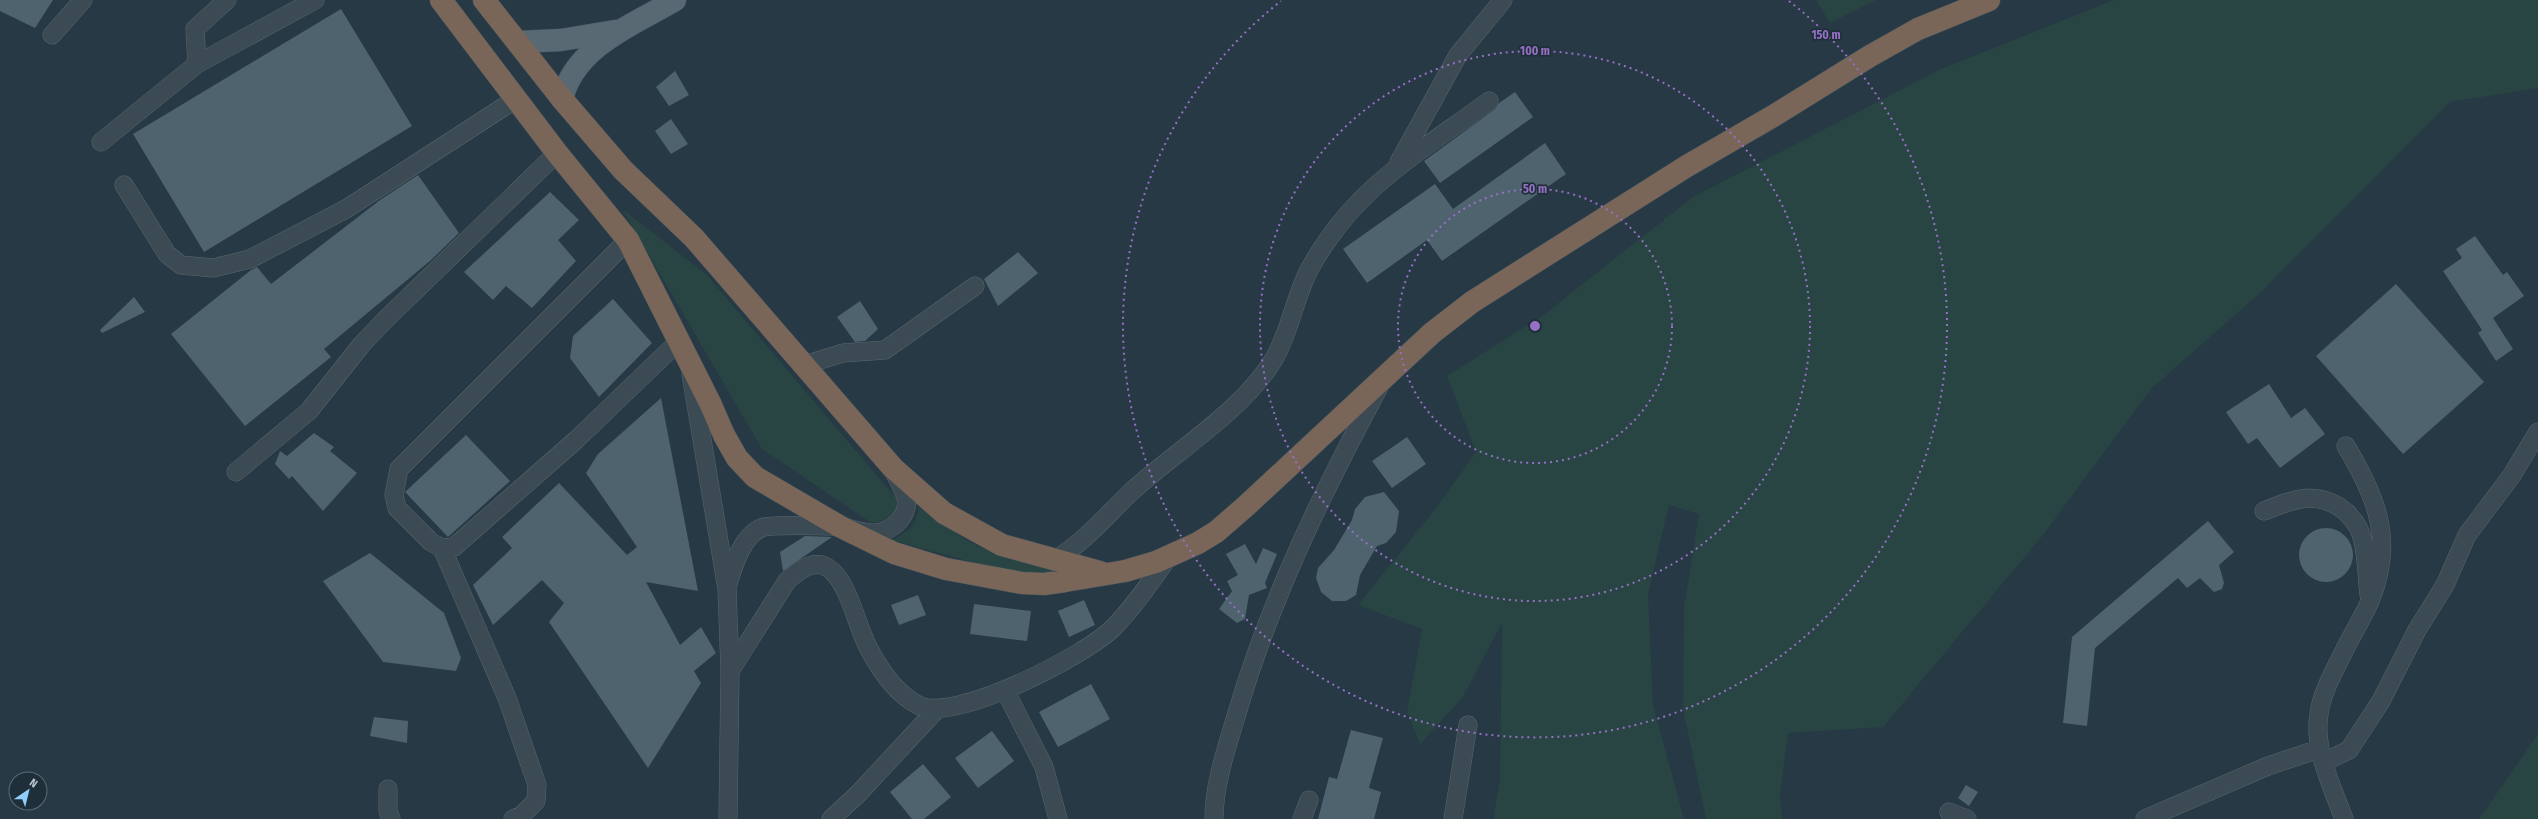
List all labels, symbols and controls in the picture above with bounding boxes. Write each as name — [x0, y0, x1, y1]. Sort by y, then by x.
text: 150 m — [1811, 28, 1841, 42]
text: 100 m — [1520, 44, 1550, 58]
text: 50 m — [1523, 182, 1547, 196]
centre of rings — [1528, 319, 1542, 333]
north arrow — [8, 771, 48, 811]
text: N — [27, 776, 40, 790]

